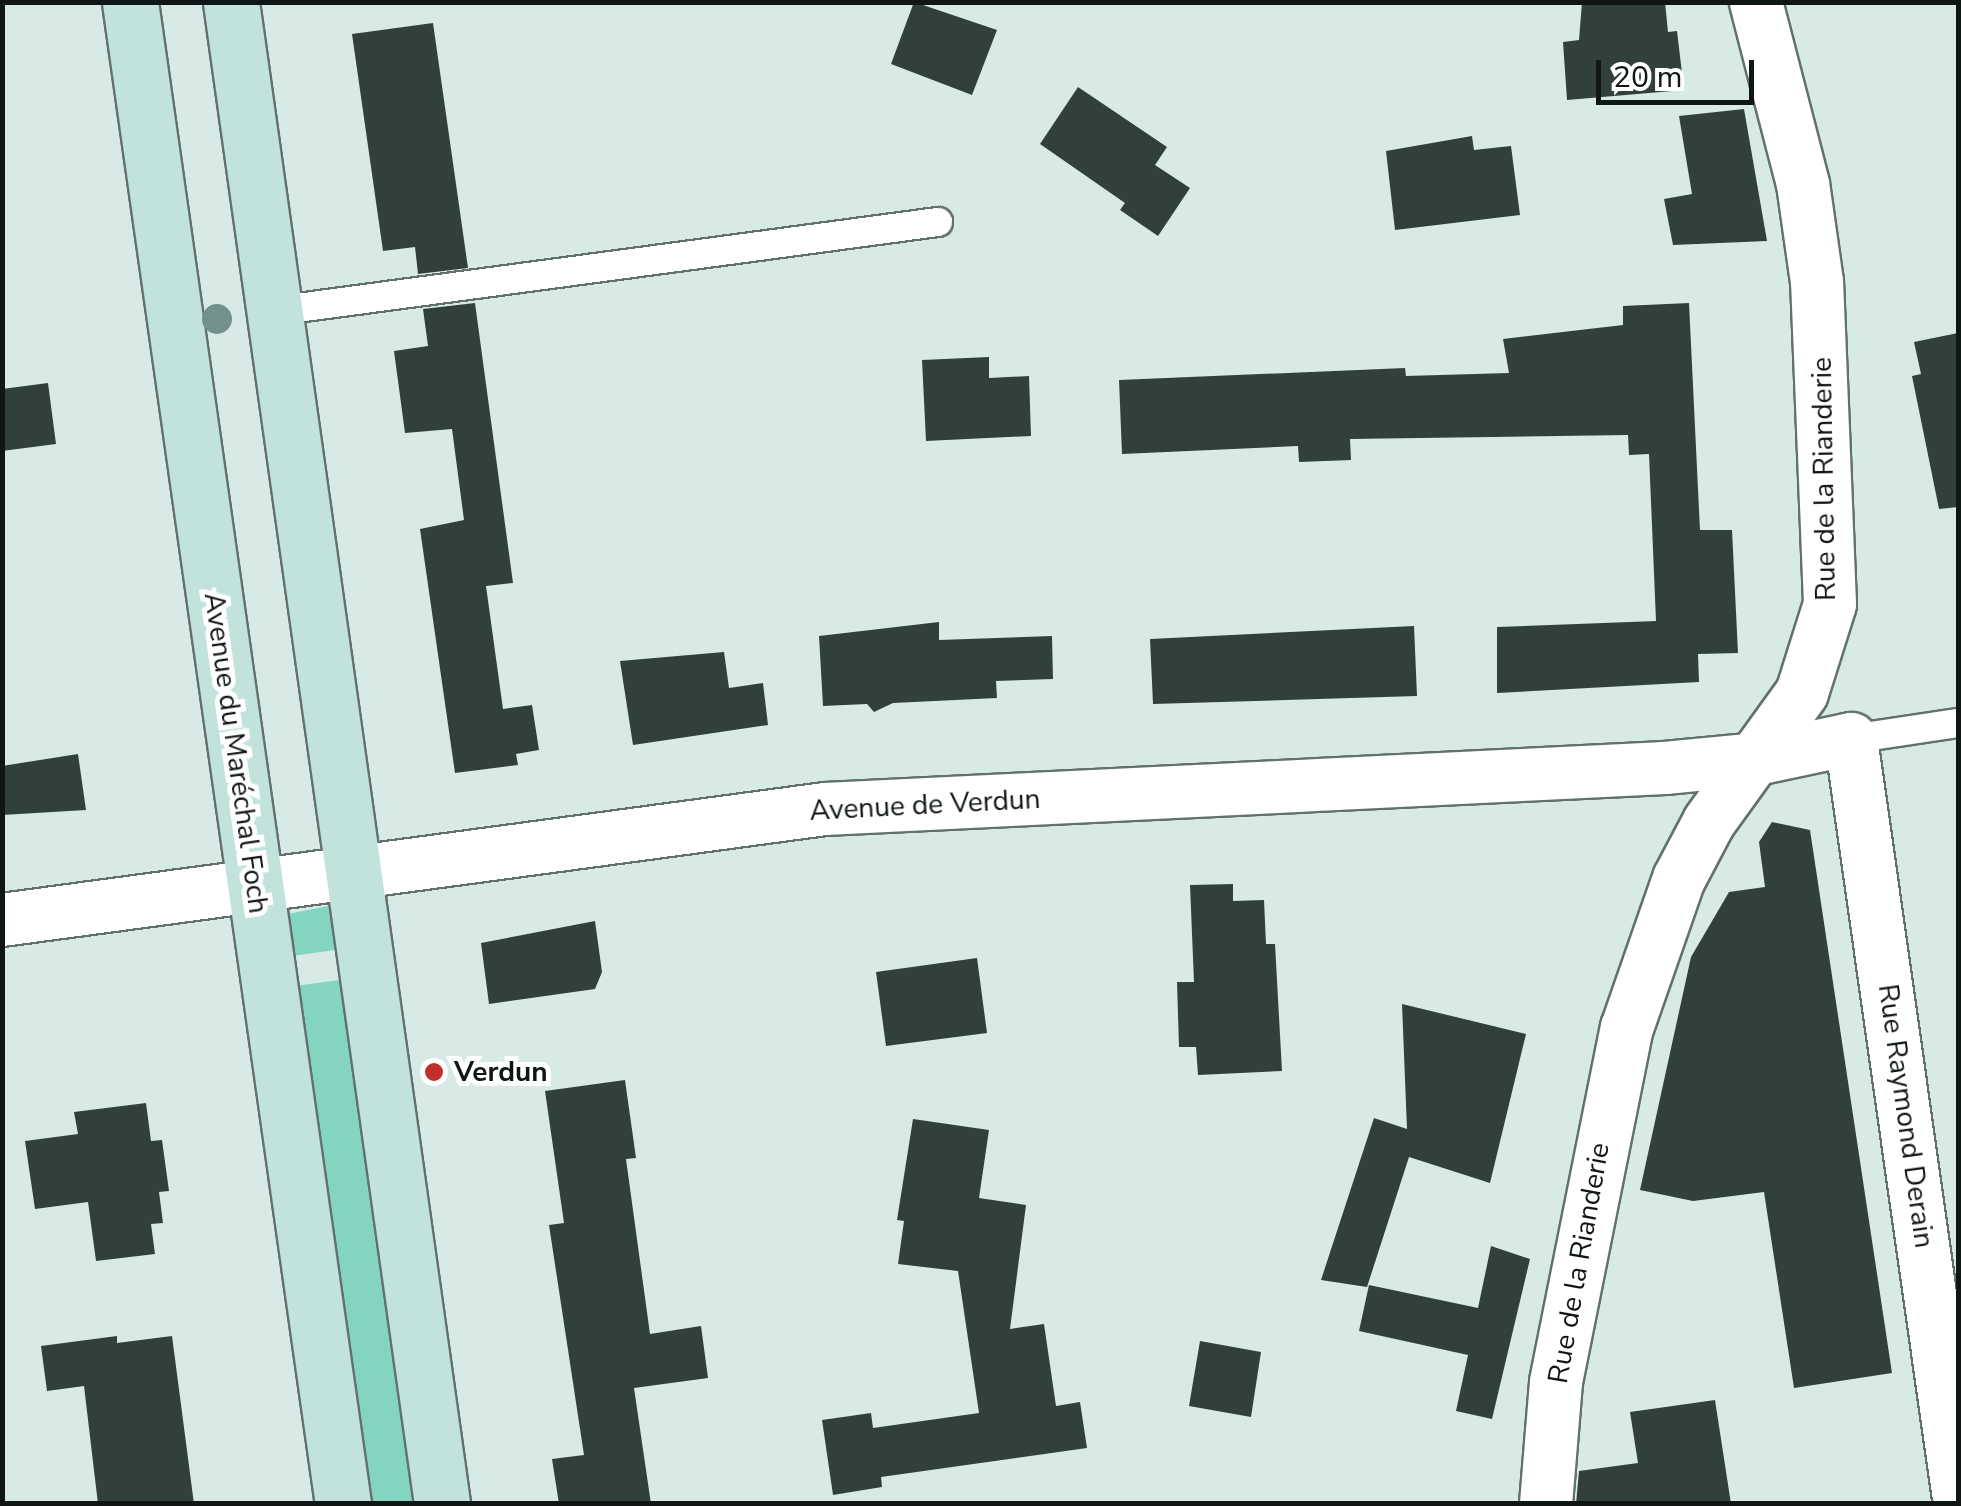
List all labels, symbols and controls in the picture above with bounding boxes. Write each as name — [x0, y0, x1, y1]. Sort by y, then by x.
scale bar — [1601, 40, 1758, 102]
text: 20 m — [1613, 57, 1682, 98]
street label: Rue de la Rianderie — [1805, 357, 1843, 601]
street label: Avenue du Maréchal Foch — [197, 590, 275, 916]
street label: Avenue de Verdun — [809, 782, 1041, 828]
street label: Rue Raymond Derain — [1871, 982, 1941, 1250]
place label: Verdun — [454, 1055, 548, 1089]
marker: Verdun — [423, 1061, 445, 1083]
street label: Rue de la Rianderie — [1541, 1140, 1617, 1386]

